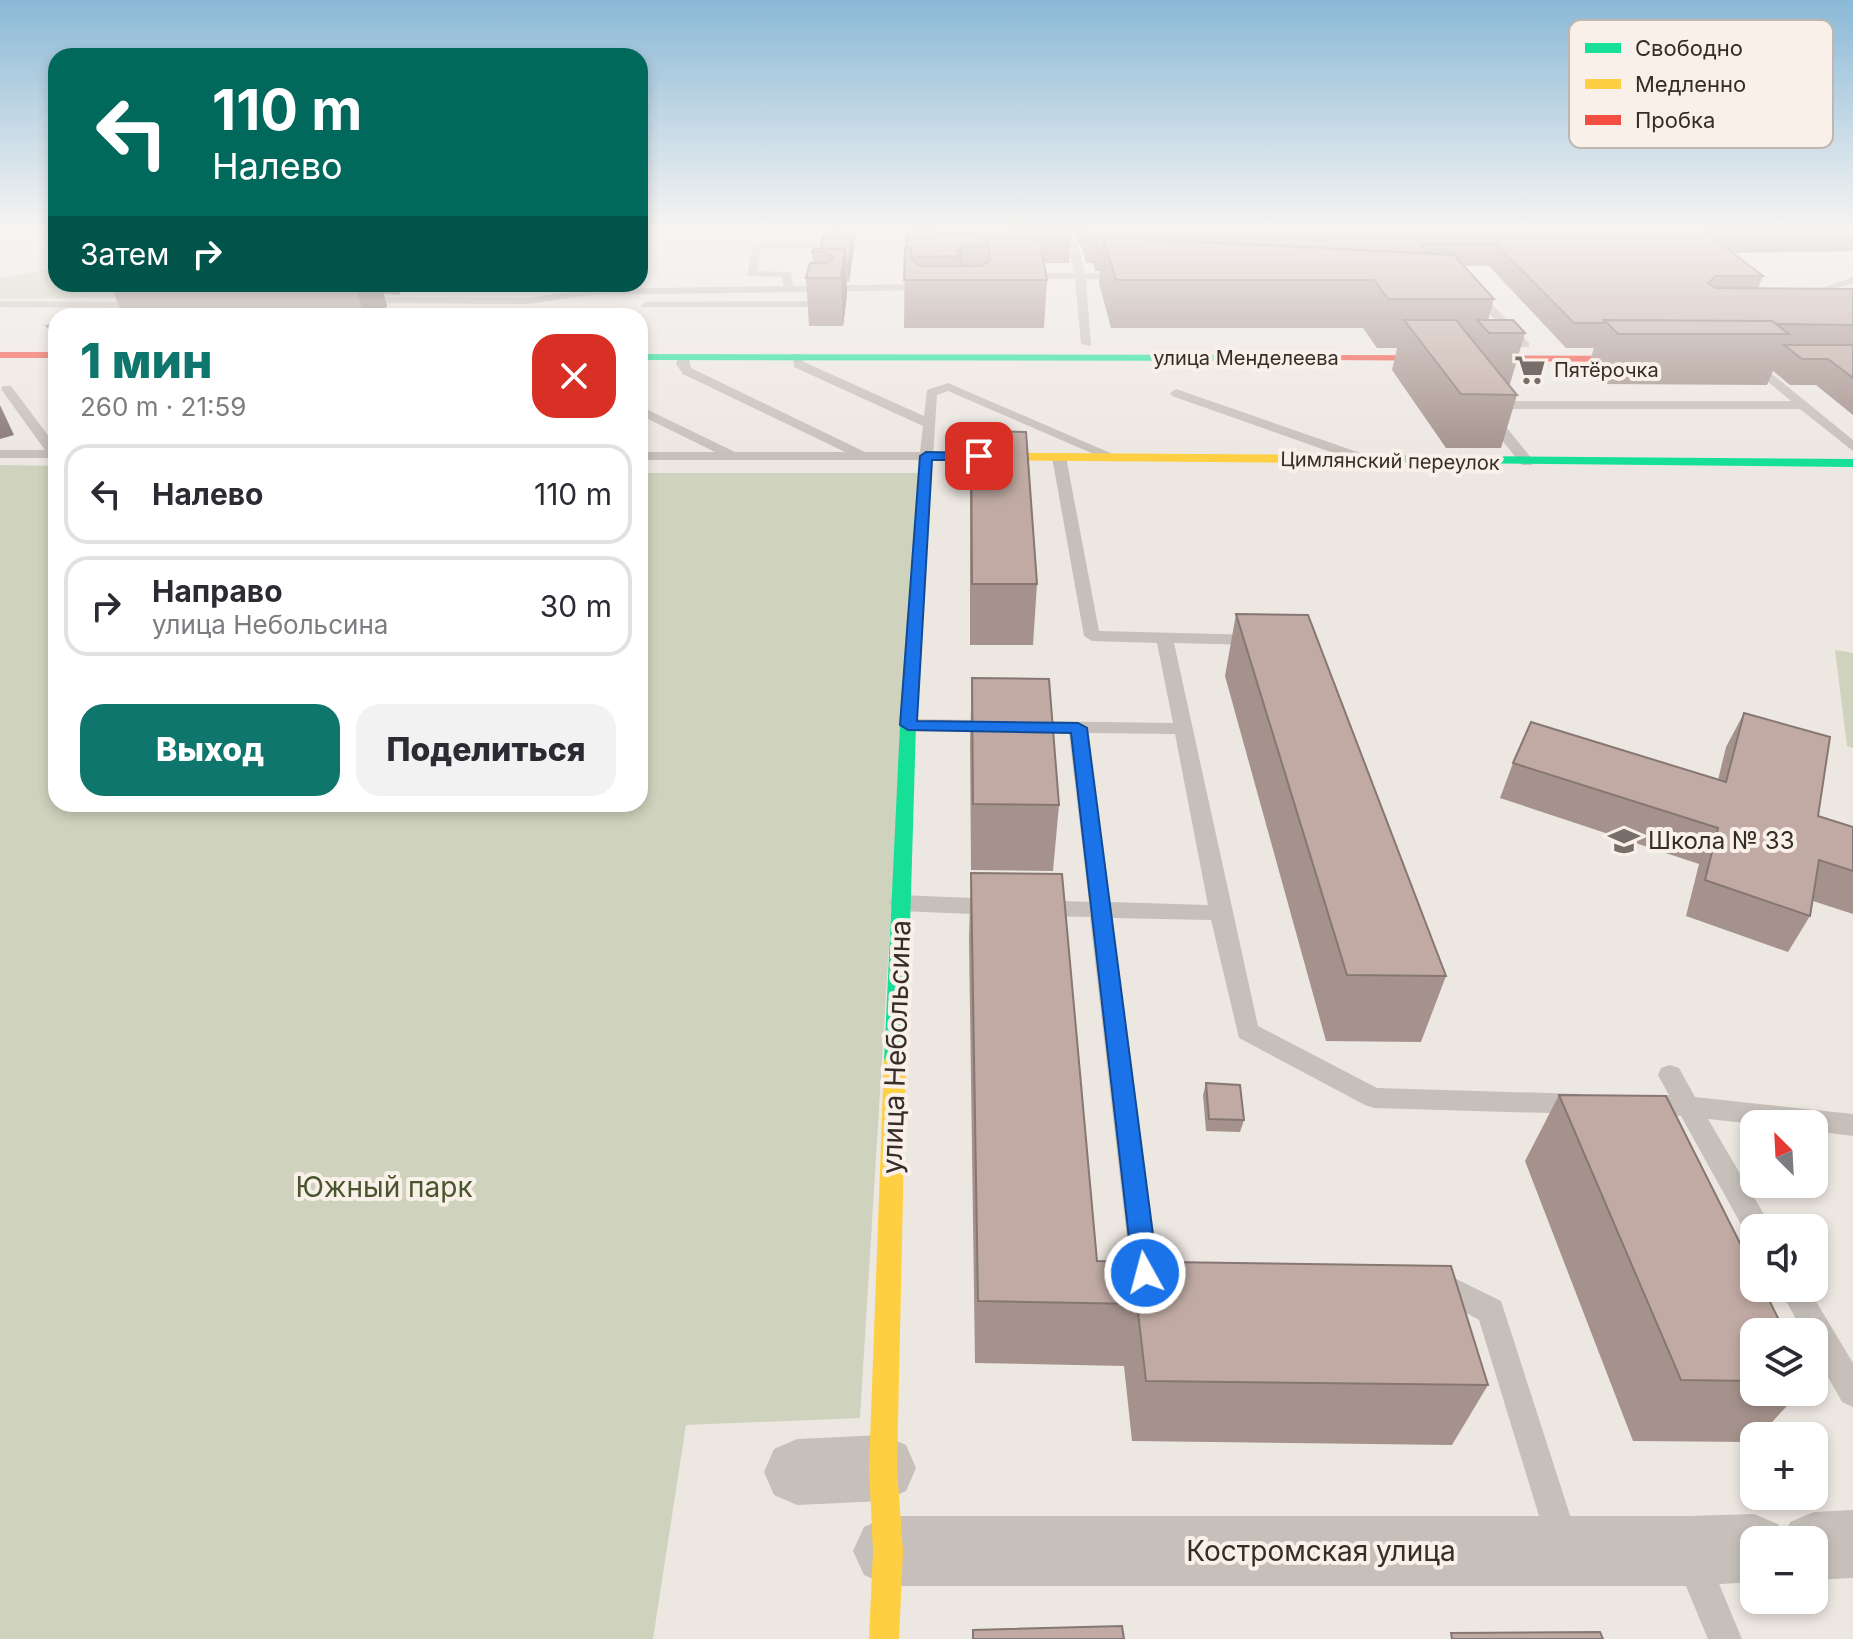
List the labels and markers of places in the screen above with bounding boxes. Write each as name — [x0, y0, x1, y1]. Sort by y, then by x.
supermarket icon: Пятёрочка — [1513, 353, 1547, 387]
place label: Пятёрочка — [1554, 358, 1659, 382]
pin — [945, 422, 1013, 490]
school or university icon: Школа № 33 — [1607, 824, 1641, 858]
place label: Школа № 33 — [1648, 826, 1794, 855]

